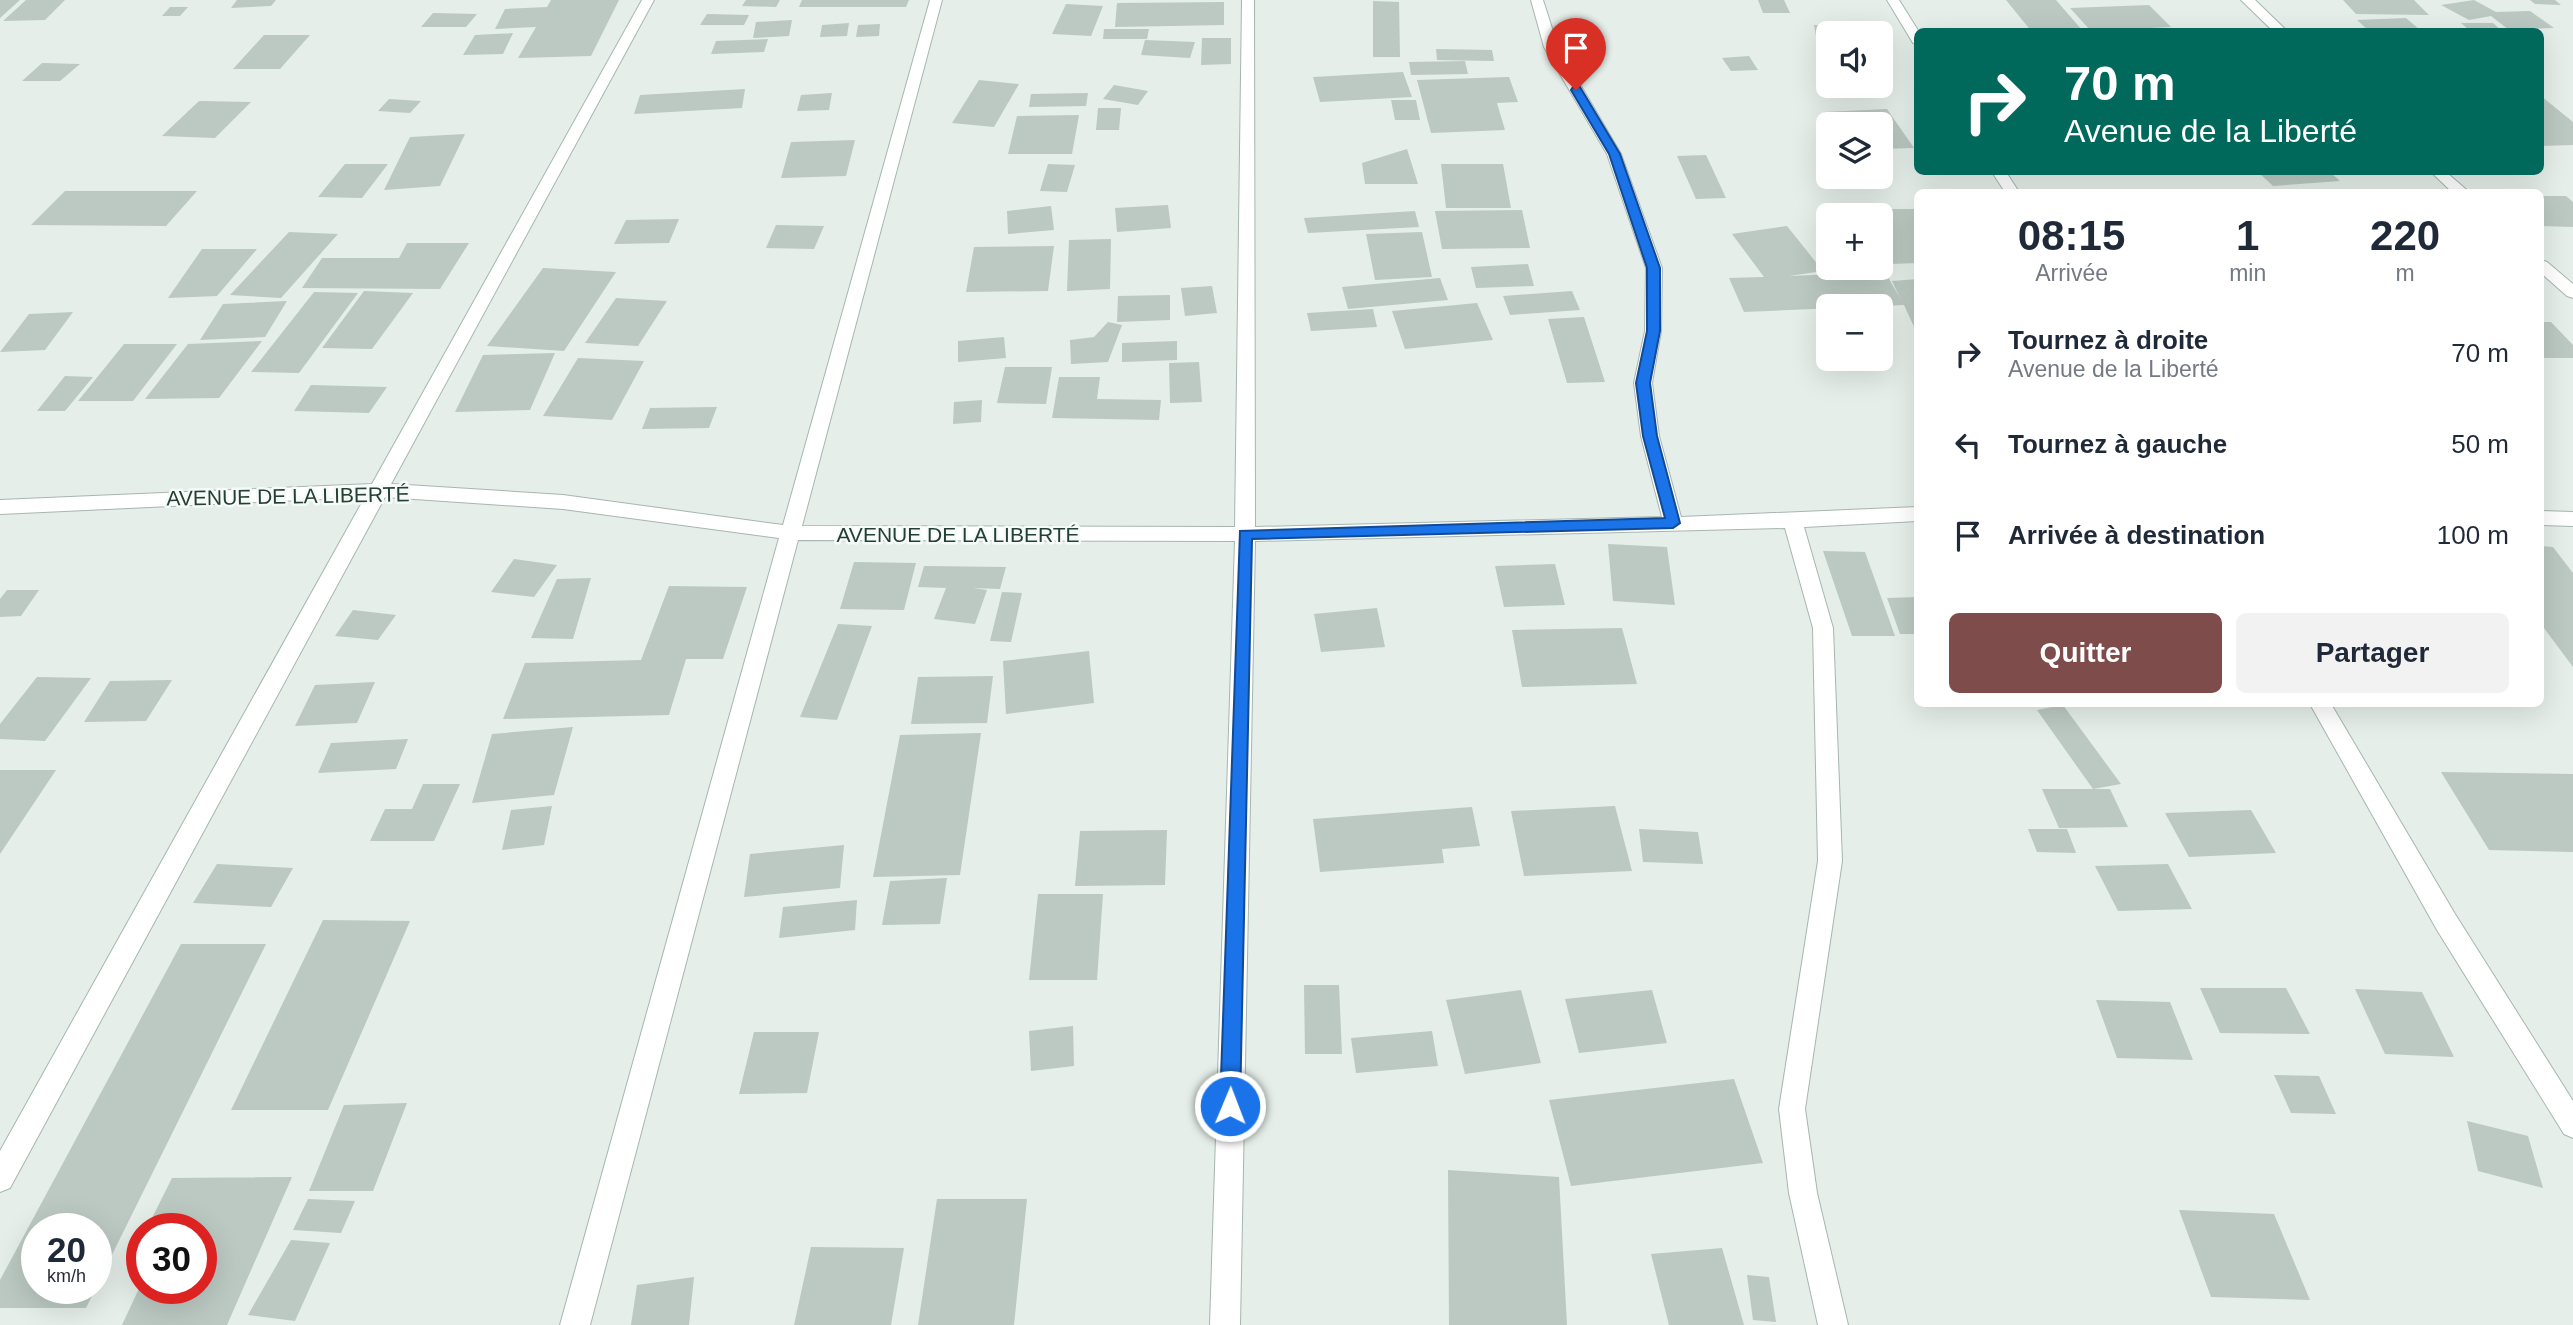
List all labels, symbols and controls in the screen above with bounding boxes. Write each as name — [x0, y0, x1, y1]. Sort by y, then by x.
pin — [1546, 18, 1606, 90]
map controls — [1816, 21, 1893, 371]
button: sound — [1816, 21, 1893, 98]
icon: arrive — [1557, 29, 1595, 67]
icon: right — [1949, 56, 2040, 147]
text: 70 m — [2064, 56, 2176, 110]
button: layers — [1816, 112, 1893, 189]
text: Avenue de la Liberté — [2064, 113, 2357, 149]
button: + — [1816, 203, 1893, 280]
text: 08:15 — [2018, 212, 2125, 259]
text: 1 — [2236, 212, 2259, 259]
text: 220 — [2370, 212, 2440, 259]
text: Arrivée — [2035, 260, 2108, 286]
text: min — [2229, 260, 2266, 286]
text: m — [2396, 260, 2415, 286]
button: − — [1816, 294, 1893, 371]
text: Tournez à droite — [2008, 325, 2208, 355]
icon: right — [1949, 335, 1987, 373]
text: 70 m — [2451, 338, 2509, 368]
text: Avenue de la Liberté — [2008, 356, 2219, 382]
icon: left — [1949, 426, 1987, 464]
text: Tournez à gauche — [2008, 429, 2227, 459]
text: 50 m — [2451, 429, 2509, 459]
street label: AVENUE DE LA LIBERTÉ — [166, 482, 410, 510]
icon: arrive — [1949, 517, 1987, 555]
text: Arrivée à destination — [2008, 520, 2265, 550]
text: 100 m — [2437, 520, 2509, 550]
street label: AVENUE DE LA LIBERTÉ — [836, 523, 1080, 546]
button: Quitter — [1949, 613, 2222, 693]
button: Partager — [2236, 613, 2509, 693]
position arrow — [1193, 1069, 1267, 1143]
speed limit sign: 30 — [126, 1213, 217, 1304]
text: 20 — [47, 1230, 86, 1269]
text: km/h — [47, 1266, 86, 1286]

